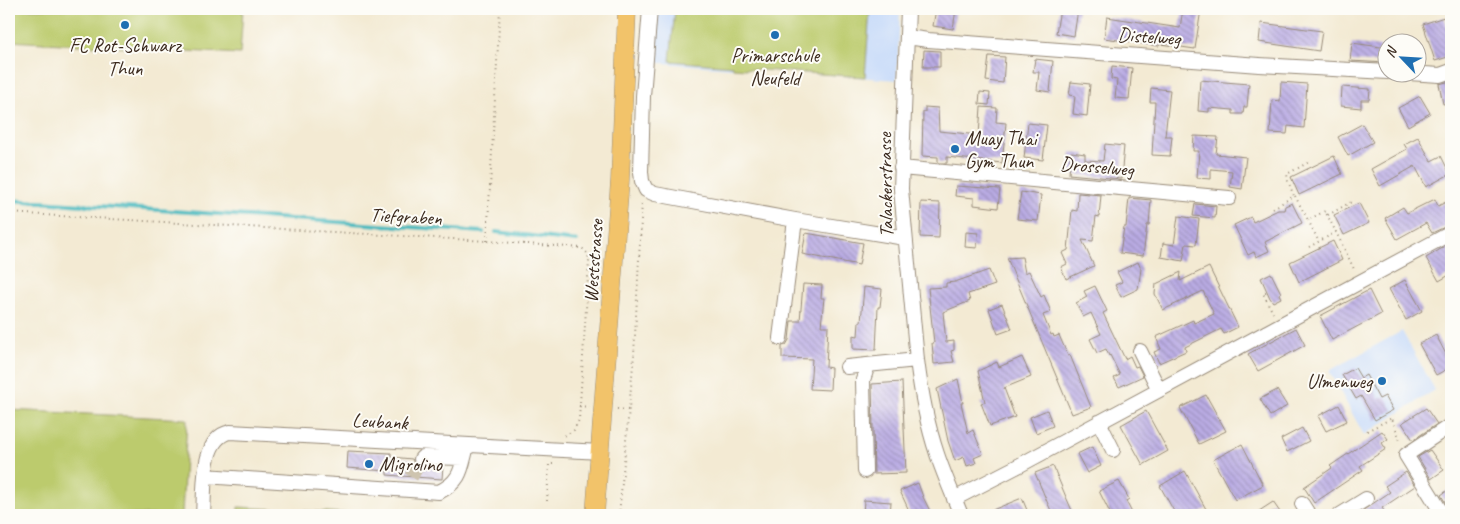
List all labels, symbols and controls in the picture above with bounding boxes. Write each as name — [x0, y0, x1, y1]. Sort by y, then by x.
marker: FC Rot-Schwarz Thun — [119, 19, 131, 31]
street label: Distelweg — [1117, 22, 1183, 51]
marker: Primarschule Neufeld — [769, 29, 781, 41]
north arrow — [1378, 32, 1428, 82]
place label: FC Rot-Schwarz Thun — [69, 33, 182, 81]
place label: Primarschule Neufeld — [731, 43, 820, 91]
text: N — [1381, 43, 1401, 60]
place label: Muay Thai Gym Thun — [965, 126, 1039, 174]
street label: Talackerstrasse — [872, 131, 899, 238]
marker: Muay Thai Gym Thun — [949, 143, 961, 155]
street label: Drosselweg — [1059, 151, 1137, 182]
street label: Tiefgraben — [369, 202, 444, 231]
street label: Weststrasse — [578, 217, 609, 303]
place label: Ulmenweg — [1307, 369, 1374, 394]
marker: Ulmenweg — [1376, 375, 1388, 387]
street label: Leubank — [352, 408, 410, 436]
place label: Migrolino — [379, 452, 443, 477]
marker: Migrolino — [363, 458, 375, 470]

